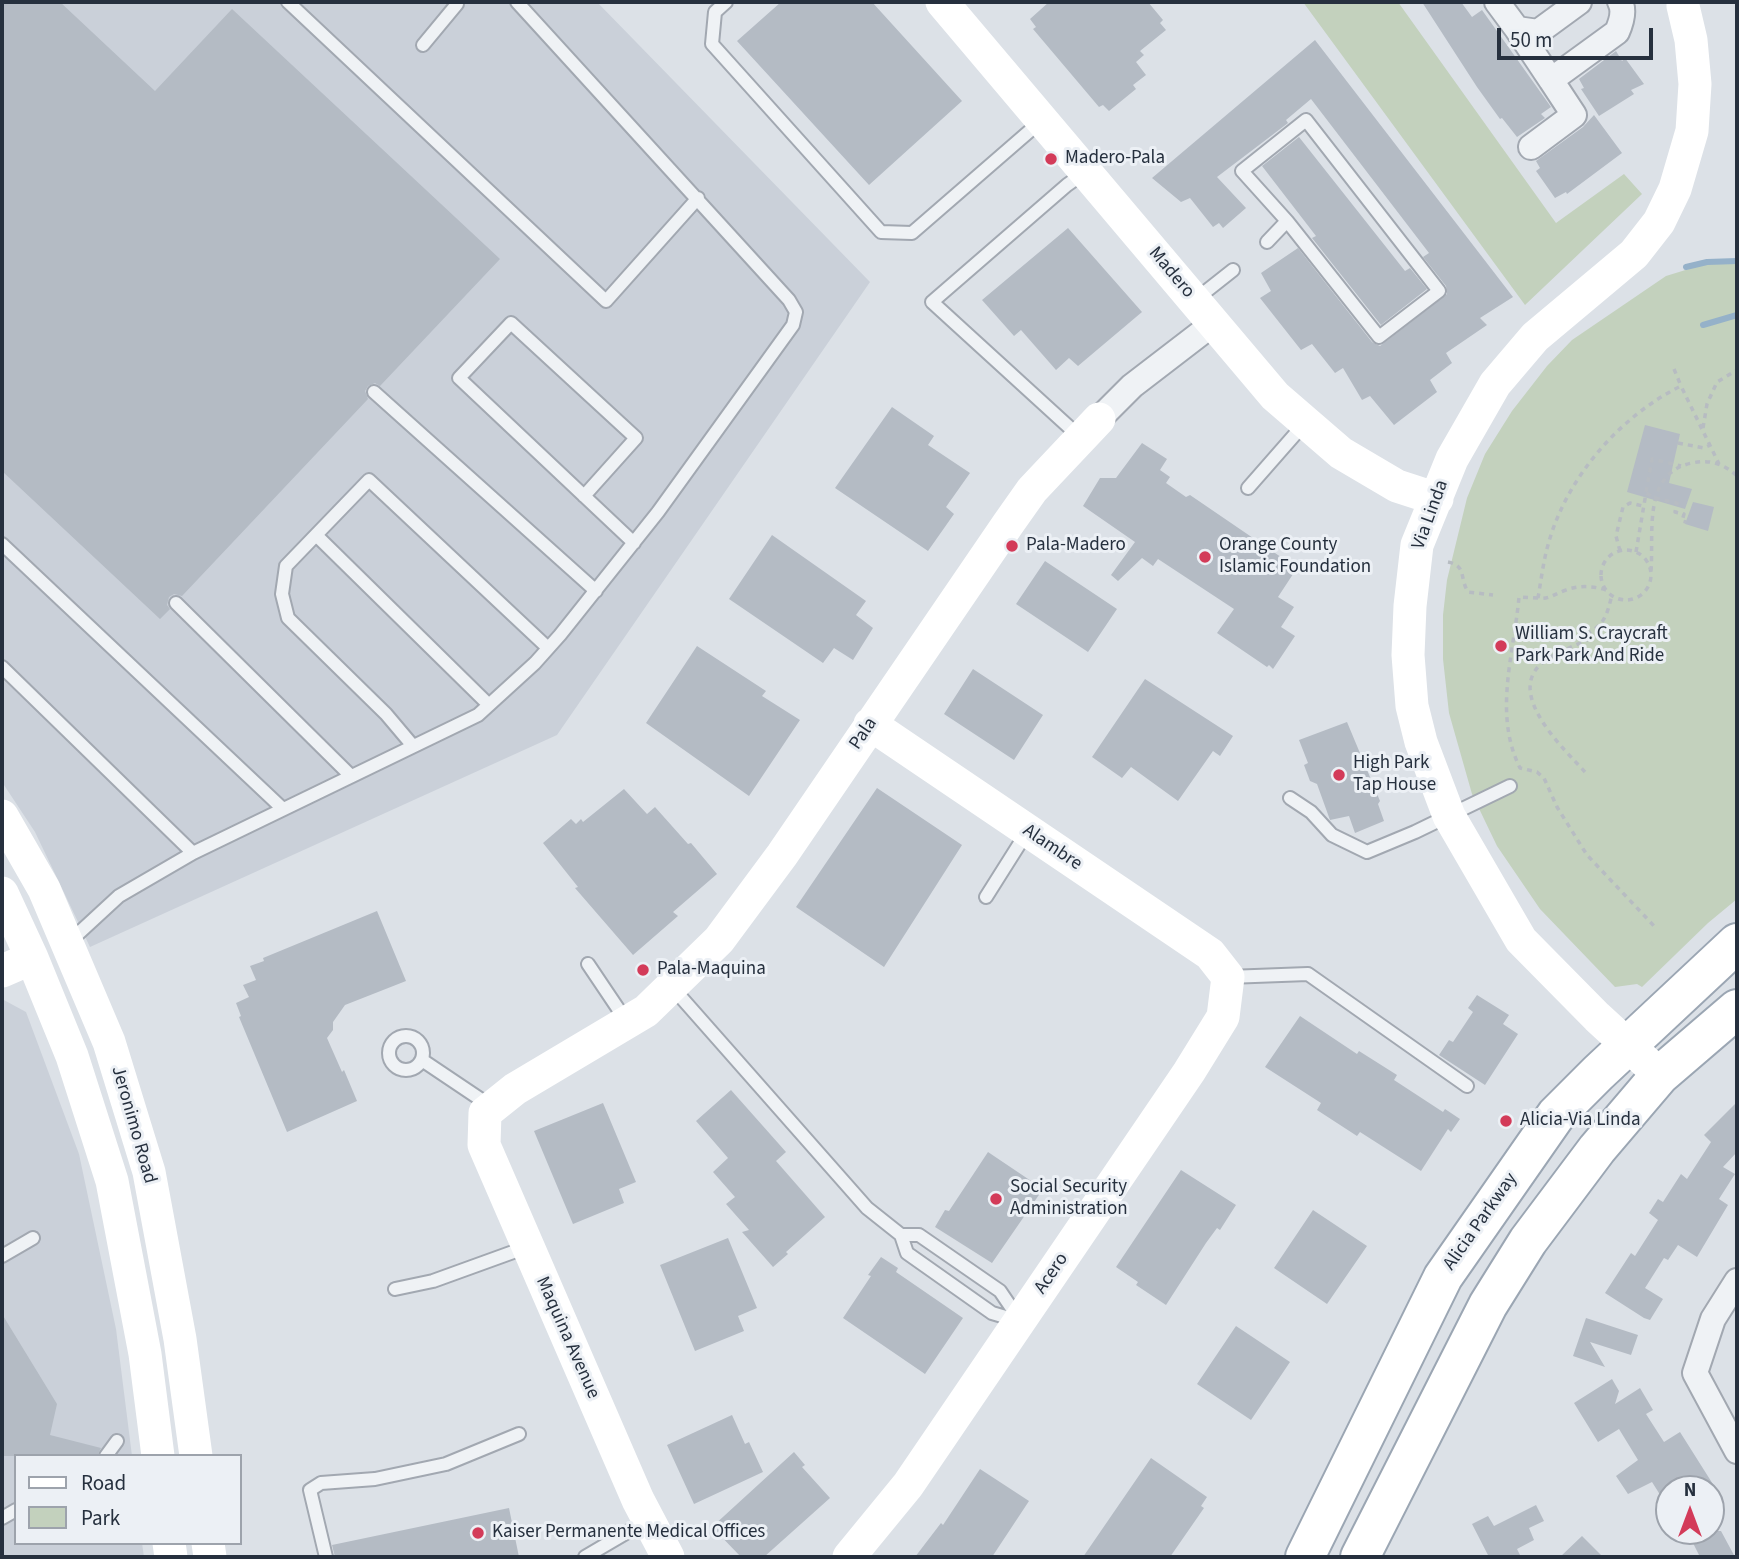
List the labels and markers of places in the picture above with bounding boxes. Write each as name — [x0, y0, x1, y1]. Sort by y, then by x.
place label: Madero-Pala — [1065, 148, 1165, 170]
marker: Madero-Pala — [1043, 151, 1059, 167]
place label: Pala-Madero — [1026, 535, 1126, 557]
place label: Orange County Islamic Foundation — [1219, 535, 1371, 579]
marker: Pala-Madero — [1004, 538, 1020, 554]
marker: Orange County Islamic Foundation — [1197, 549, 1213, 565]
place label: William S. Craycraft Park Park And Ride — [1515, 624, 1668, 668]
marker: William S. Craycraft Park Park And Ride — [1493, 638, 1509, 654]
place label: High Park Tap House — [1353, 753, 1436, 797]
marker: High Park Tap House — [1331, 767, 1347, 783]
place label: Pala-Maquina — [657, 959, 766, 981]
marker: Pala-Maquina — [635, 962, 651, 978]
place label: Alicia-Via Linda — [1520, 1110, 1641, 1132]
marker: Alicia-Via Linda — [1498, 1113, 1514, 1129]
place label: Social Security Administration — [1010, 1177, 1128, 1221]
marker: Social Security Administration — [988, 1191, 1004, 1207]
place label: Kaiser Permanente Medical Offices — [492, 1522, 765, 1544]
marker: Kaiser Permanente Medical Offices — [470, 1525, 486, 1541]

